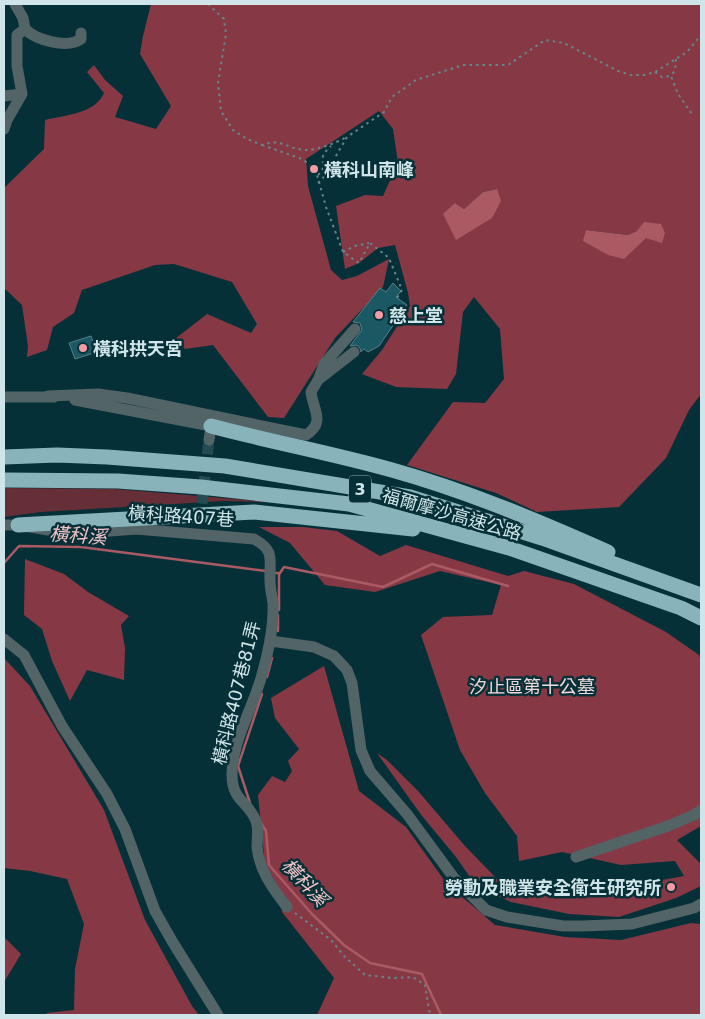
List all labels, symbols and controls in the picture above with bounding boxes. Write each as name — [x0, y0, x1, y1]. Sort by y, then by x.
place label: 橫科山南峰 — [324, 159, 414, 180]
marker: 橫科山南峰 — [308, 163, 320, 175]
place label: 慈上堂 — [389, 305, 443, 326]
marker: 慈上堂 — [373, 309, 385, 321]
place label: 橫科拱天宮 — [93, 338, 183, 359]
marker: 橫科拱天宮 — [77, 342, 89, 354]
road number: 3 — [349, 476, 371, 502]
street label: 福爾摩沙高速公路 — [380, 484, 524, 544]
street label: 橫科路407巷 — [127, 502, 235, 530]
water label: 橫科溪 — [49, 522, 110, 548]
street label: 橫科路407巷81弄 — [208, 619, 264, 767]
park label: 汐止區第十公墓 — [469, 676, 595, 697]
water label: 橫科溪 — [278, 854, 335, 913]
place label: 勞動及職業安全衛生研究所 — [445, 877, 661, 898]
marker: 勞動及職業安全衛生研究所 — [665, 881, 677, 893]

